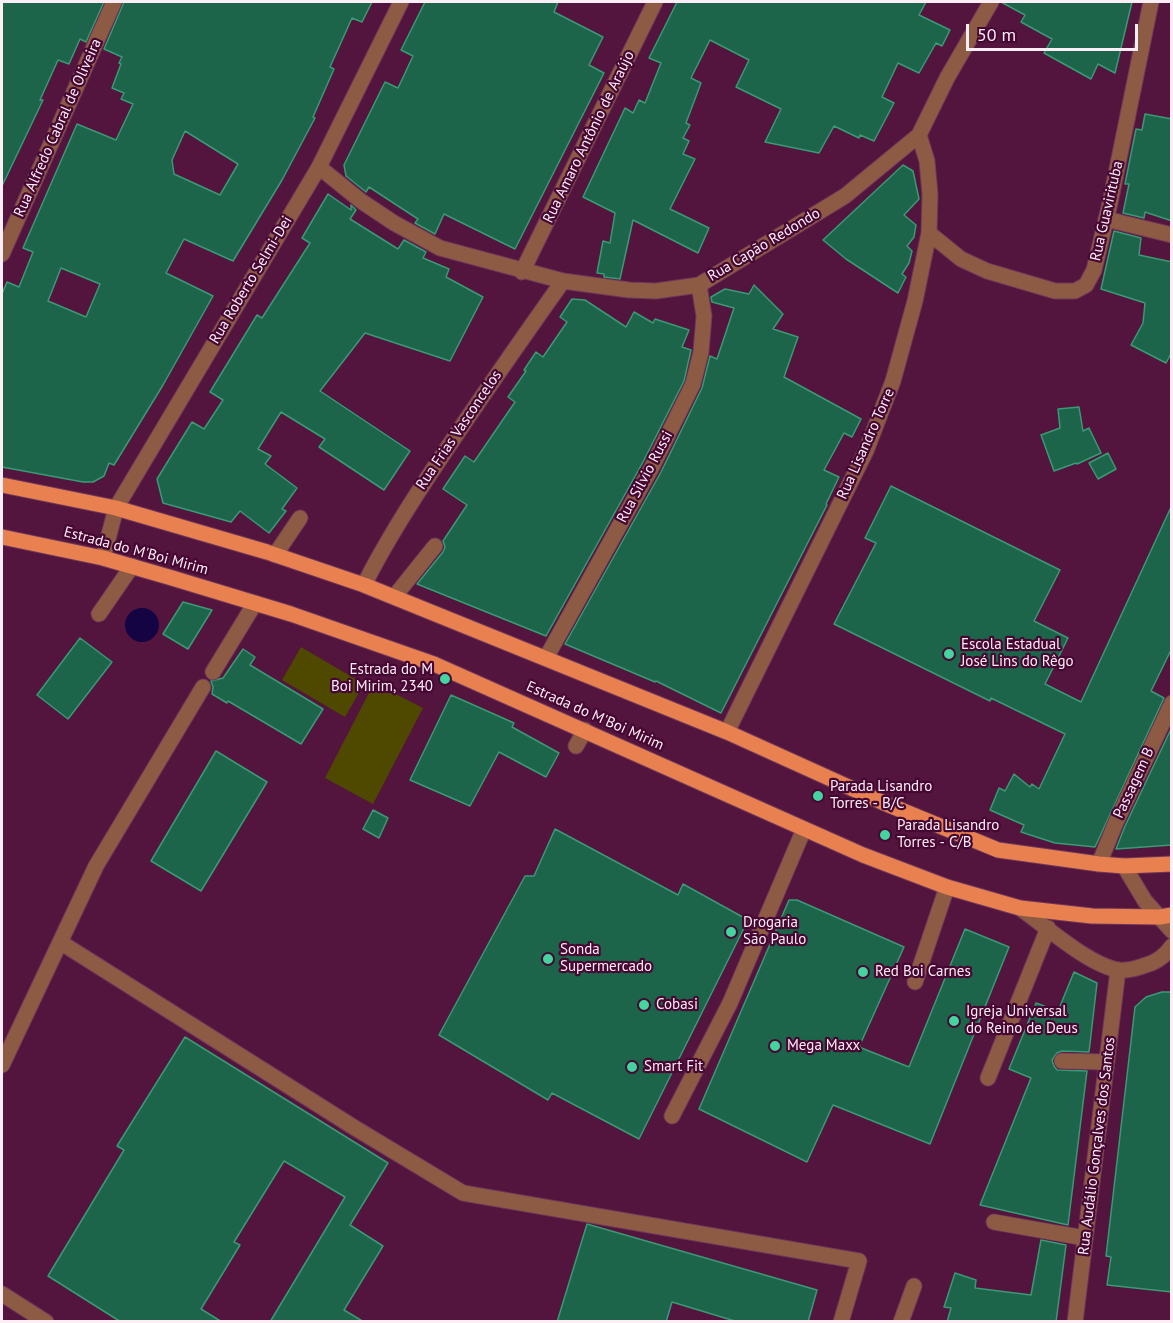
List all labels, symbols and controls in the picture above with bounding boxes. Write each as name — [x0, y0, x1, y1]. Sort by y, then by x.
scale bar — [969, 12, 1142, 50]
text: 50 m — [977, 23, 1016, 46]
street label: Rua Alfredo Cabral de Oliveira — [10, 36, 106, 220]
street label: Rua Amaro Antônio de Araújo — [539, 48, 639, 226]
street label: Rua Guavirituba — [1087, 159, 1127, 263]
street label: Rua Capão Redondo — [705, 204, 823, 286]
street label: Rua Roberto Selmi-Dei — [206, 213, 296, 347]
street label: Rua Frias Vasconcelos — [412, 367, 506, 493]
street label: Rua Lisandro Torre — [833, 386, 899, 502]
street label: Rua Silvio Russi — [613, 428, 677, 526]
street label: Estrada do M'Boi Mirim — [62, 523, 210, 579]
place label: Escola Estadual José Lins do Rêgo — [961, 636, 1074, 671]
marker: Escola Estadual José Lins do Rêgo — [942, 647, 956, 661]
place label: Estrada do M Boi Mirim, 2340 — [331, 661, 433, 696]
marker: Estrada do M Boi Mirim, 2340 — [438, 672, 452, 686]
street label: Estrada do M'Boi Mirim — [523, 678, 667, 754]
street label: Passagem B — [1110, 745, 1158, 821]
place label: Parada Lisandro Torres - B/C — [830, 778, 932, 813]
marker: Parada Lisandro Torres - B/C — [811, 789, 825, 803]
place label: Parada Lisandro Torres - C/B — [897, 817, 999, 852]
marker: Parada Lisandro Torres - C/B — [878, 828, 892, 842]
place label: Drogaria São Paulo — [743, 914, 806, 949]
marker: Drogaria São Paulo — [724, 925, 738, 939]
place label: Sonda Supermercado — [560, 941, 652, 976]
marker: Sonda Supermercado — [541, 952, 555, 966]
place label: Red Boi Carnes — [875, 963, 971, 981]
marker: Red Boi Carnes — [856, 965, 870, 979]
place label: Cobasi — [656, 996, 698, 1014]
marker: Cobasi — [637, 998, 651, 1012]
place label: Igreja Universal do Reino de Deus — [966, 1003, 1078, 1038]
marker: Igreja Universal do Reino de Deus — [947, 1014, 961, 1028]
street label: Rua Audálio Gonçalves dos Santos — [1075, 1036, 1119, 1256]
place label: Mega Maxx — [787, 1037, 860, 1055]
marker: Mega Maxx — [768, 1039, 782, 1053]
place label: Smart Fit — [644, 1058, 703, 1076]
marker: Smart Fit — [625, 1060, 639, 1074]

